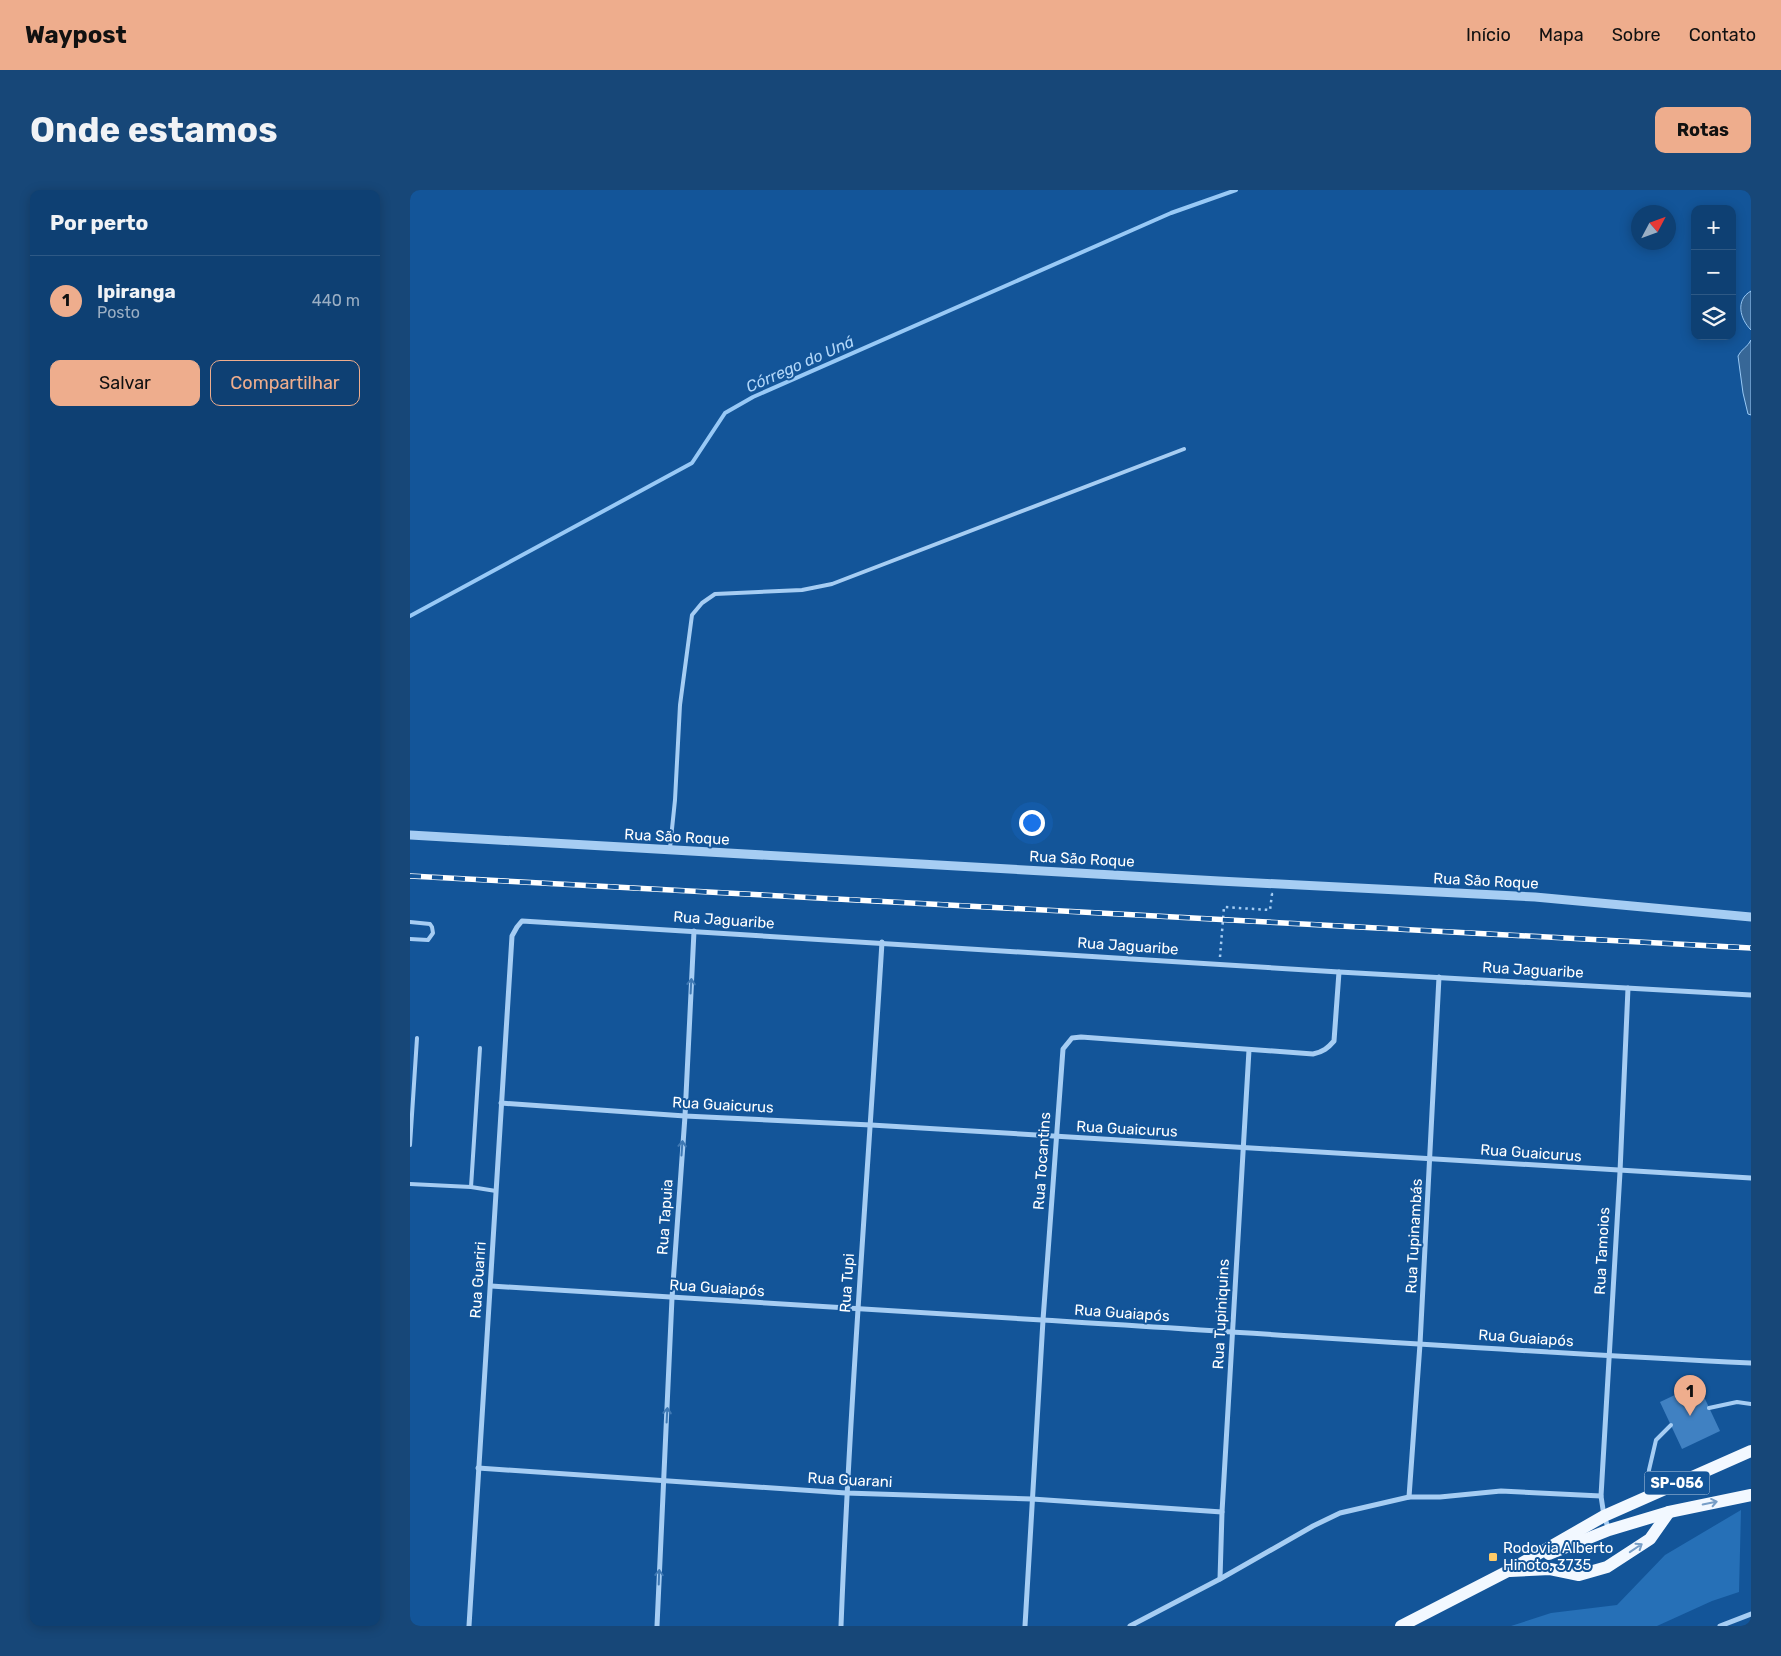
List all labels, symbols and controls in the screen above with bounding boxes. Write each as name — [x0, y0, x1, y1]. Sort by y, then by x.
text: Waypost — [25, 21, 127, 49]
text: Início — [1466, 24, 1511, 46]
text: Mapa — [1539, 24, 1584, 46]
text: Sobre — [1612, 24, 1661, 46]
text: Contato — [1689, 24, 1756, 46]
button: Rotas — [1655, 107, 1751, 153]
text: Onde estamos — [30, 109, 278, 151]
north arrow — [1631, 205, 1676, 250]
map controls — [1691, 205, 1736, 340]
button: + — [1691, 205, 1736, 250]
text: Por perto — [50, 210, 148, 235]
button: − — [1691, 250, 1736, 295]
text: Ipiranga — [97, 280, 176, 303]
text: 1 — [62, 291, 70, 310]
text: 440 m — [312, 291, 360, 310]
button: layers — [1691, 295, 1736, 340]
text: Posto — [97, 303, 140, 322]
water label: Córrego do Uná — [743, 332, 857, 396]
button: Salvar — [50, 360, 200, 406]
button: Compartilhar — [210, 360, 360, 406]
your location — [1019, 810, 1045, 836]
street label: Rua São Roque — [624, 825, 730, 849]
street label: Rua São Roque — [1029, 847, 1135, 871]
street label: Rua São Roque — [1433, 869, 1539, 893]
street label: Rua Jaguaribe — [673, 907, 775, 933]
street label: Rua Jaguaribe — [1077, 933, 1179, 959]
street label: Rua Jaguaribe — [1482, 958, 1584, 982]
one-way arrow — [687, 978, 696, 994]
street label: Rua Guaicurus — [672, 1093, 775, 1117]
street label: Rua Tocantins — [1030, 1111, 1054, 1211]
street label: Rua Guaicurus — [1076, 1117, 1179, 1141]
one-way arrow — [678, 1140, 687, 1156]
street label: Rua Guaicurus — [1480, 1140, 1583, 1166]
street label: Rua Tupinambás — [1402, 1178, 1426, 1294]
street label: Rua Tapuia — [653, 1179, 677, 1255]
street label: Rua Tamoios — [1591, 1206, 1613, 1295]
street label: Rua Guariri — [466, 1241, 490, 1319]
street label: Rua Tupi — [836, 1253, 858, 1313]
street label: Rua Tupiniquins — [1209, 1258, 1233, 1370]
street label: Rua Guaiapós — [669, 1276, 766, 1300]
street label: Rua Guaiapós — [1074, 1301, 1171, 1325]
street label: Rua Guaiapós — [1478, 1326, 1575, 1350]
pin: 1 — [1674, 1375, 1706, 1416]
one-way arrow — [662, 1407, 671, 1423]
street label: Rua Guarani — [807, 1469, 893, 1491]
road number: SP-056 — [1644, 1472, 1710, 1495]
one-way arrow — [1701, 1498, 1717, 1508]
place label: Rodovia Alberto Hinoto, 3735 — [1503, 1539, 1613, 1574]
one-way arrow — [1629, 1543, 1643, 1553]
marker: Rodovia Alberto Hinoto, 3735 — [1487, 1551, 1499, 1563]
one-way arrow — [655, 1570, 664, 1586]

